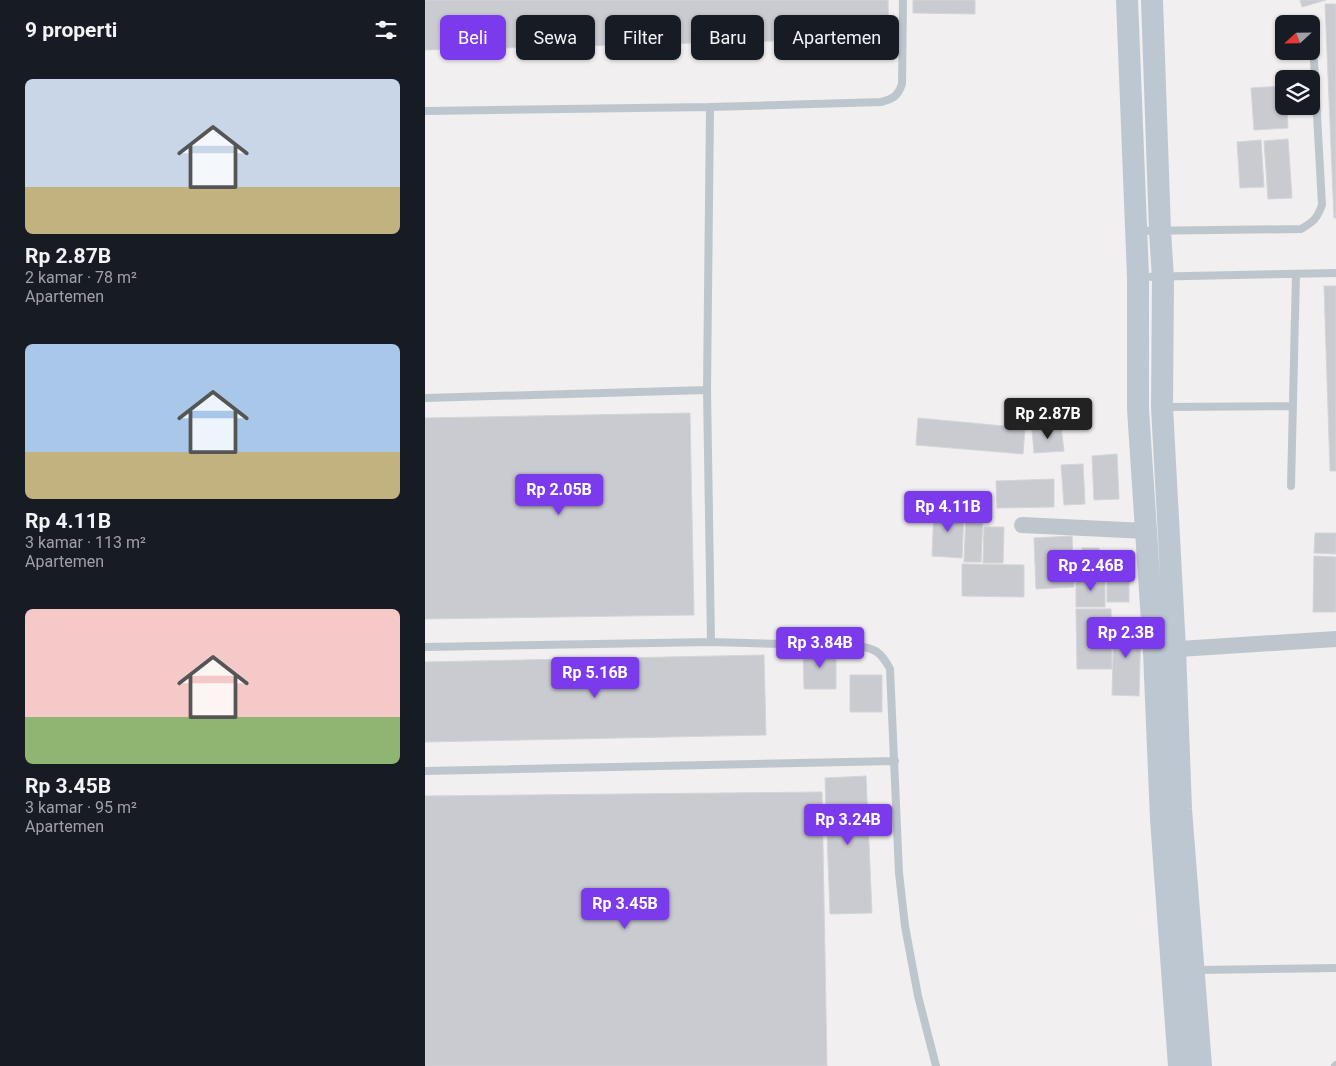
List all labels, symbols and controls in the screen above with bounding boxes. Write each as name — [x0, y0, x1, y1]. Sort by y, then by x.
chip: Beli — [440, 15, 506, 60]
chip: Sewa — [516, 15, 595, 60]
chip: Filter — [605, 15, 681, 60]
chip: Baru — [691, 15, 764, 60]
chip: Apartemen — [774, 15, 899, 60]
north arrow — [1275, 15, 1320, 60]
map controls — [1275, 15, 1320, 115]
icon: filters — [372, 16, 400, 44]
text: 9 properti — [25, 18, 117, 42]
button: layers — [1275, 70, 1320, 115]
icon: home — [168, 112, 258, 202]
text: Rp 2.87B — [25, 244, 111, 268]
text: 2 kamar · 78 m² — [25, 268, 137, 287]
text: Apartemen — [25, 287, 104, 306]
icon: home — [168, 377, 258, 467]
pin: Rp 2.87B — [996, 398, 1100, 440]
text: Rp 2.87B — [1015, 404, 1081, 423]
pin: Rp 2.05B — [507, 474, 611, 516]
text: Rp 2.05B — [526, 480, 592, 499]
pin: Rp 4.11B — [896, 490, 1000, 533]
text: Rp 4.11B — [915, 497, 981, 516]
text: Rp 4.11B — [25, 509, 111, 533]
text: 3 kamar · 113 m² — [25, 533, 146, 552]
pin: Rp 2.46B — [1039, 550, 1143, 592]
text: Apartemen — [25, 552, 104, 571]
text: Rp 2.46B — [1058, 556, 1124, 575]
pin: Rp 2.3B — [1080, 616, 1172, 659]
text: Rp 2.3B — [1098, 623, 1154, 642]
pin: Rp 3.84B — [768, 626, 872, 669]
text: Rp 3.84B — [787, 633, 853, 652]
icon: home — [168, 642, 258, 732]
pin: Rp 5.16B — [543, 656, 647, 699]
text: Rp 5.16B — [562, 663, 628, 682]
text: Rp 3.45B — [25, 774, 111, 798]
text: 3 kamar · 95 m² — [25, 798, 137, 817]
pin: Rp 3.24B — [796, 804, 900, 846]
text: Rp 3.24B — [815, 810, 881, 829]
text: Apartemen — [25, 817, 104, 836]
pin: Rp 3.45B — [573, 888, 677, 930]
text: Rp 3.45B — [592, 894, 658, 913]

